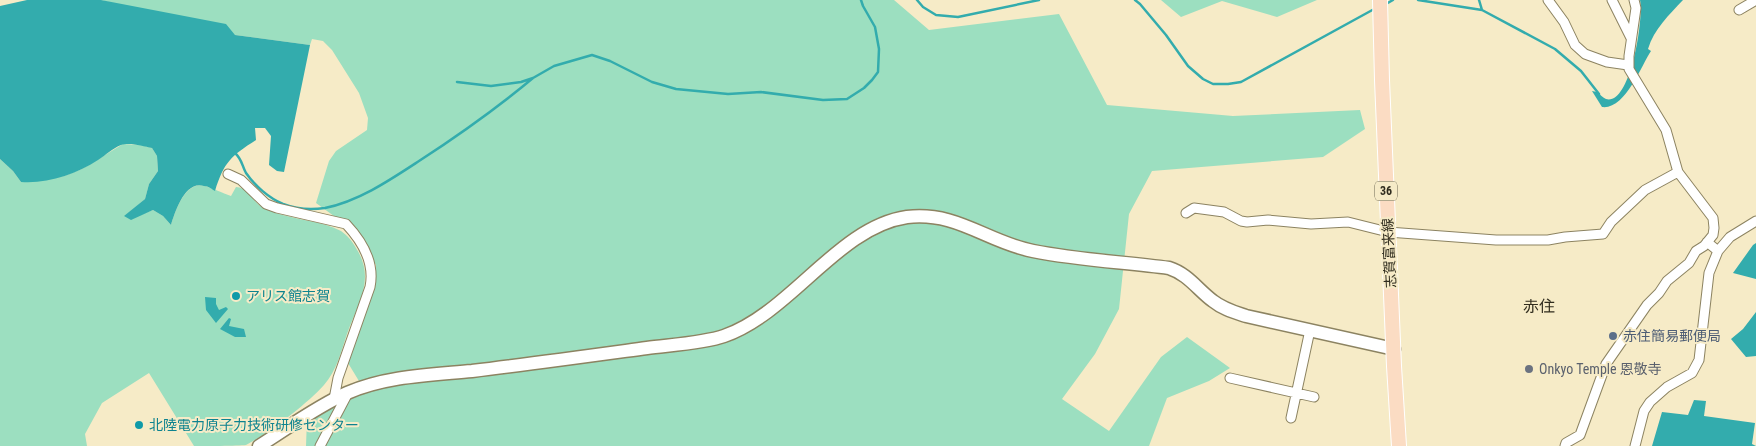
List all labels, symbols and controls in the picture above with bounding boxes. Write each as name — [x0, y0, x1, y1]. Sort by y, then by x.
road number: 36 — [1375, 182, 1397, 200]
street label: 志賀富来線 — [1379, 218, 1399, 288]
place label: アリス館志賀 — [246, 288, 330, 304]
marker: アリス館志賀 — [230, 290, 242, 302]
district label: 赤住 — [1523, 297, 1555, 316]
place label: 赤住簡易郵便局 — [1623, 328, 1721, 344]
marker: 赤住簡易郵便局 — [1607, 330, 1619, 342]
place label: Onkyo Temple 恩敬寺 — [1539, 361, 1662, 377]
marker: Onkyo Temple 恩敬寺 — [1523, 363, 1535, 375]
place label: 北陸電力原子力技術研修センター — [149, 417, 359, 433]
marker: 北陸電力原子力技術研修センター — [133, 419, 145, 431]

